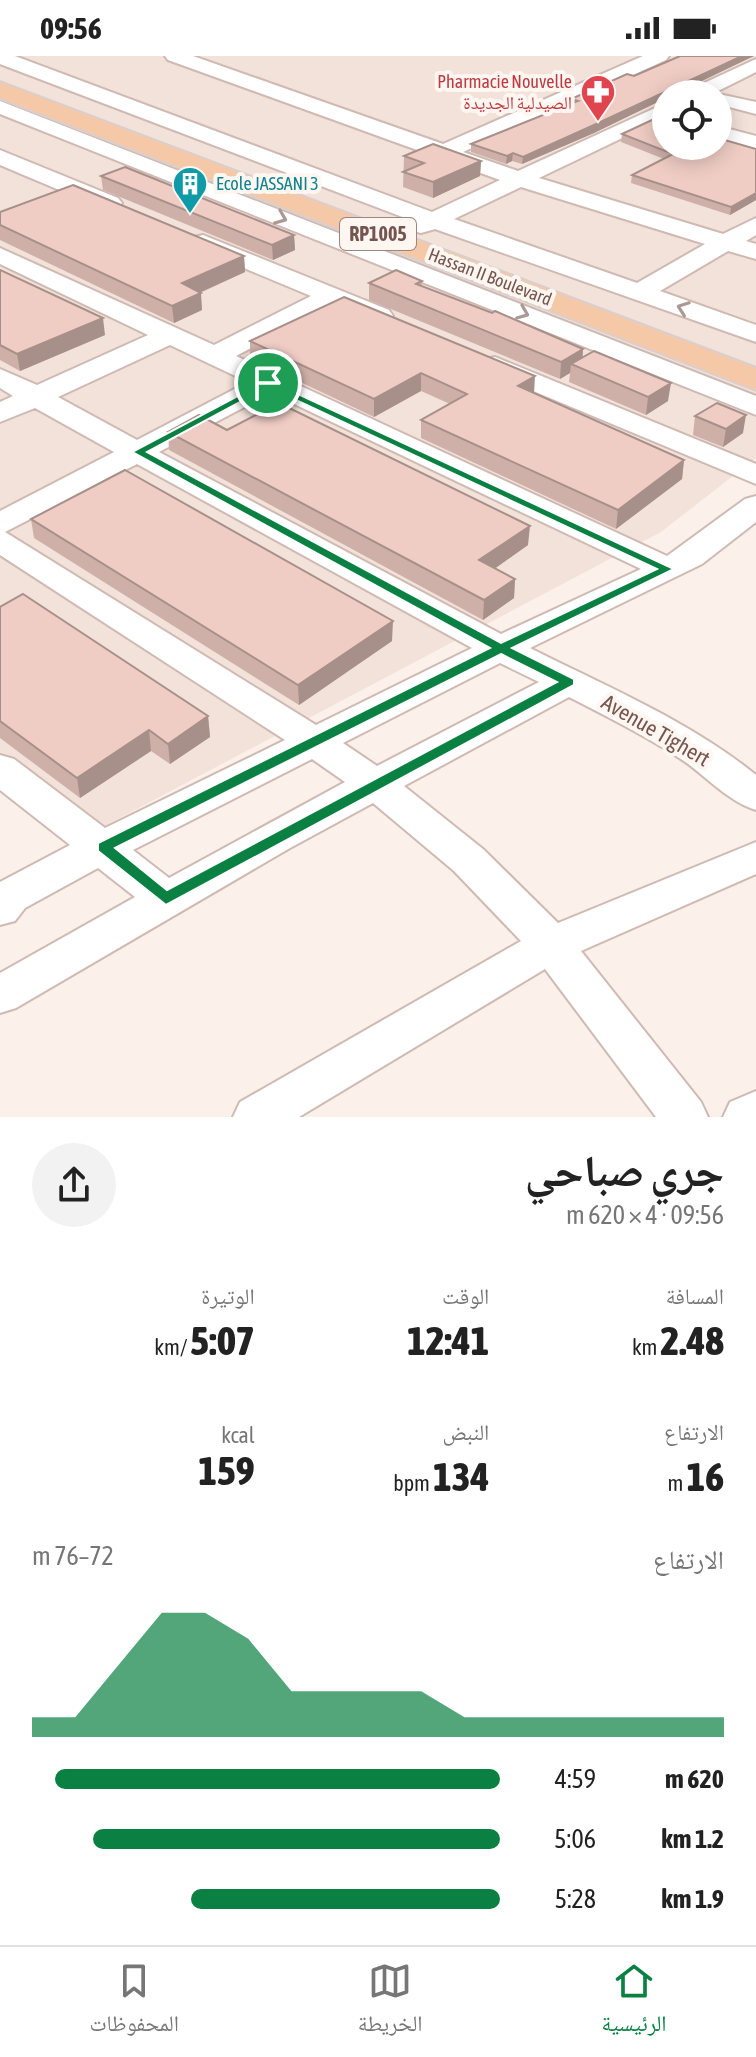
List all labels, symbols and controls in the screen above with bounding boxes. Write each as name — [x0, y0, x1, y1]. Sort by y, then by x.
text: 09:56 — [40, 11, 102, 45]
place label: Pharmacie Nouvelle الصيدلية الجديدة — [437, 71, 572, 113]
pharmacy icon: Pharmacie Nouvelle الصيدلية الجديدة — [579, 73, 617, 123]
map controls — [652, 80, 732, 160]
button: locate — [652, 80, 732, 160]
building icon: Ecole JASSANI 3 — [171, 165, 209, 215]
place label: Ecole JASSANI 3 — [216, 173, 319, 194]
one-way arrow — [273, 208, 287, 225]
road number: RP1005 — [340, 218, 416, 250]
street label: Hassan II Boulevard — [426, 243, 555, 310]
one-way arrow — [676, 301, 690, 317]
one-way arrow — [515, 304, 529, 320]
pin — [234, 349, 302, 417]
icon: arrive — [246, 361, 290, 405]
street label: Avenue Tighert — [597, 689, 715, 771]
button: share — [32, 1143, 116, 1227]
text: جري صباحي — [525, 1145, 724, 1195]
text: 09:56 · 4 × 620 m — [566, 1200, 724, 1230]
text: الوتيرة — [201, 1283, 255, 1309]
text: الوقت — [442, 1283, 489, 1309]
text: المسافة — [666, 1283, 724, 1309]
text: 5:07 — [190, 1318, 255, 1363]
text: 12:41 — [407, 1318, 489, 1363]
text: 2.48 — [660, 1318, 724, 1363]
text: /km — [154, 1334, 190, 1360]
text: km — [632, 1334, 660, 1360]
text: النبض — [442, 1419, 489, 1445]
text: الارتفاع — [664, 1419, 724, 1445]
text: kcal — [221, 1422, 255, 1448]
text: 159 — [198, 1448, 255, 1493]
text: 134 — [433, 1454, 489, 1499]
text: 16 — [686, 1454, 724, 1499]
text: bpm — [393, 1470, 433, 1496]
text: m — [668, 1470, 686, 1496]
text: 72–76 m — [32, 1541, 114, 1571]
text: الارتفاع — [653, 1545, 724, 1575]
text: 4:59 — [555, 1764, 596, 1794]
text: 620 m — [665, 1764, 724, 1794]
text: 5:06 — [554, 1824, 596, 1854]
text: 1.2 km — [661, 1824, 724, 1854]
text: 5:28 — [555, 1884, 596, 1914]
text: 1.9 km — [661, 1884, 724, 1914]
tab: المحفوظات — [89, 1959, 179, 2045]
tab: الخريطة — [358, 1959, 423, 2045]
tab: الرئيسية — [601, 1959, 667, 2045]

